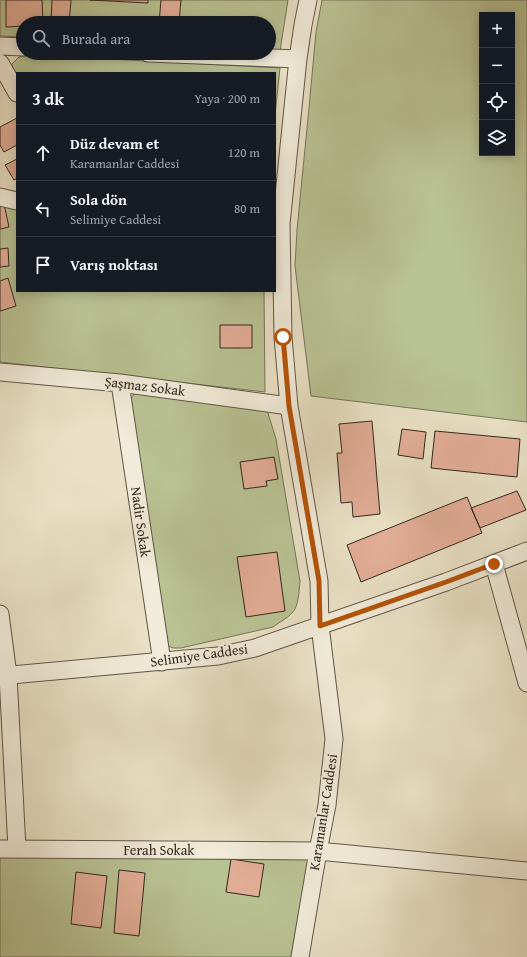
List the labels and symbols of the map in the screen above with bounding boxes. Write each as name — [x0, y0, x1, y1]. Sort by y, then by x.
route start — [274, 328, 292, 346]
street label: Şaşmaz Sokak — [104, 371, 187, 401]
street label: Nadir Sokak — [126, 486, 156, 559]
route end — [485, 555, 503, 573]
street label: Selimiye Caddesi — [149, 638, 249, 672]
street label: Karamanlar Caddesi — [304, 752, 342, 872]
street label: Ferah Sokak — [124, 840, 195, 860]

